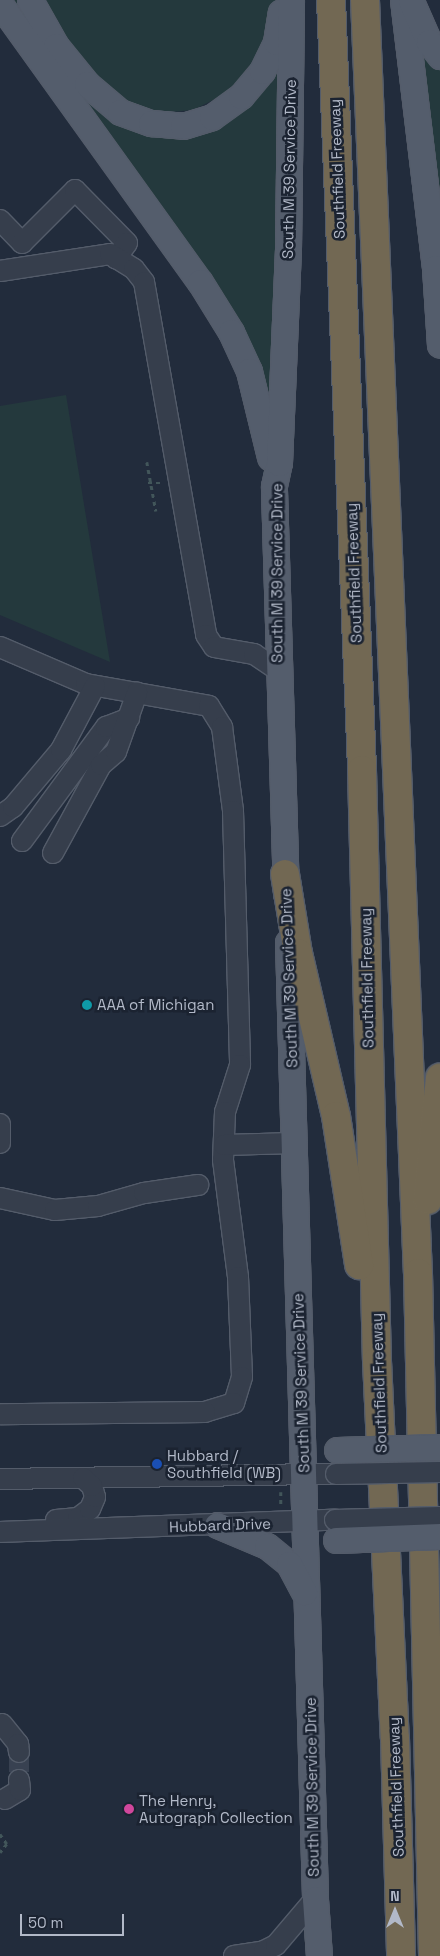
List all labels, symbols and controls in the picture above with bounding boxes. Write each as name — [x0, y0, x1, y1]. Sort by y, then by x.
street label: South M 39 Service Drive — [278, 79, 300, 259]
street label: Southfield Freeway — [326, 99, 348, 239]
street label: South M 39 Service Drive — [268, 483, 286, 663]
street label: Southfield Freeway — [343, 503, 365, 643]
street label: South M 39 Service Drive — [277, 888, 301, 1068]
street label: Southfield Freeway — [357, 908, 377, 1048]
place label: AAA of Michigan — [97, 996, 215, 1014]
marker: AAA of Michigan — [81, 999, 93, 1011]
street label: South M 39 Service Drive — [289, 1293, 313, 1473]
street label: Southfield Freeway — [368, 1313, 390, 1453]
place label: Hubbard / Southfield (WB) — [167, 1446, 281, 1481]
marker: Hubbard / Southfield (WB) — [151, 1458, 163, 1470]
street label: Hubbard Drive — [169, 1514, 271, 1536]
street label: South M 39 Service Drive — [301, 1697, 323, 1877]
street label: Southfield Freeway — [385, 1717, 407, 1857]
place label: The Henry, Autograph Collection — [139, 1791, 293, 1826]
marker: The Henry, Autograph Collection — [123, 1803, 135, 1815]
north arrow — [370, 1886, 420, 1936]
text: N — [390, 1887, 400, 1905]
scale bar — [22, 1904, 126, 1936]
text: 50 m — [28, 1913, 63, 1932]

